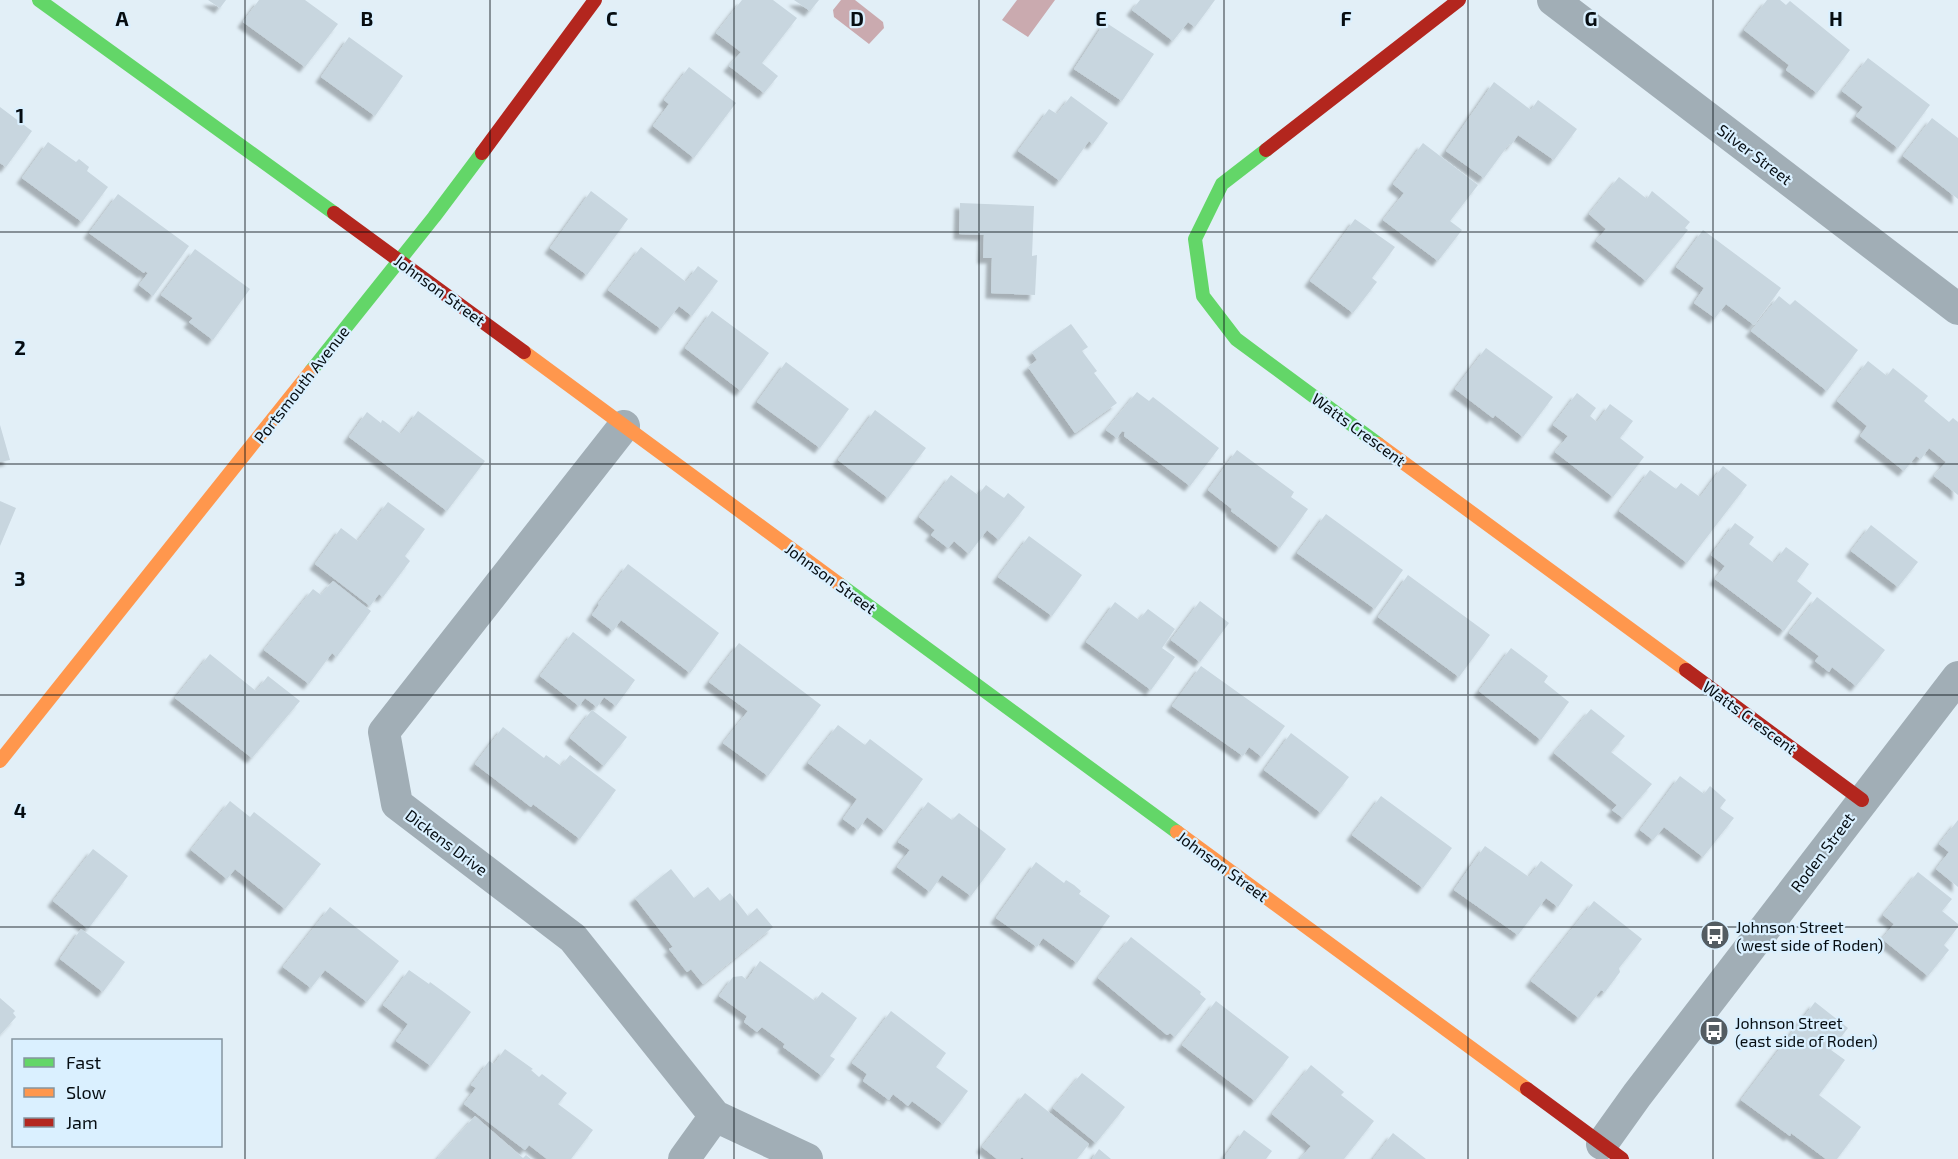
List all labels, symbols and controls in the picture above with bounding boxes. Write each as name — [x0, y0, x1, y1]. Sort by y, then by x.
text: A — [115, 6, 129, 30]
text: B — [361, 6, 373, 30]
text: C — [606, 6, 618, 30]
text: D — [850, 6, 864, 30]
text: E — [1095, 6, 1107, 30]
text: F — [1340, 6, 1352, 30]
text: G — [1585, 6, 1597, 30]
text: H — [1829, 6, 1843, 30]
text: 1 — [16, 103, 24, 127]
street label: Silver Street — [1714, 120, 1796, 188]
street label: Johnson Street — [391, 251, 489, 329]
street label: Portsmouth Avenue — [249, 322, 353, 446]
text: 2 — [14, 335, 26, 359]
street label: Watts Crescent — [1308, 389, 1410, 469]
street label: Johnson Street — [782, 539, 880, 617]
text: 3 — [14, 566, 26, 590]
street label: Watts Crescent — [1699, 677, 1801, 757]
text: 4 — [14, 798, 27, 822]
street label: Dickens Drive — [402, 805, 492, 879]
street label: Roden Street — [1786, 809, 1858, 895]
street label: Johnson Street — [1174, 827, 1272, 905]
place label: Johnson Street (west side of Roden) — [1736, 917, 1883, 954]
bus stop icon: Johnson Street (west side of Roden) — [1699, 919, 1731, 951]
place label: Johnson Street (east side of Roden) — [1735, 1013, 1878, 1050]
bus stop icon: Johnson Street (east side of Roden) — [1698, 1015, 1730, 1047]
legend — [12, 1039, 222, 1147]
text: Fast — [66, 1051, 101, 1073]
text: Slow — [66, 1081, 107, 1103]
text: Jam — [66, 1111, 98, 1133]

